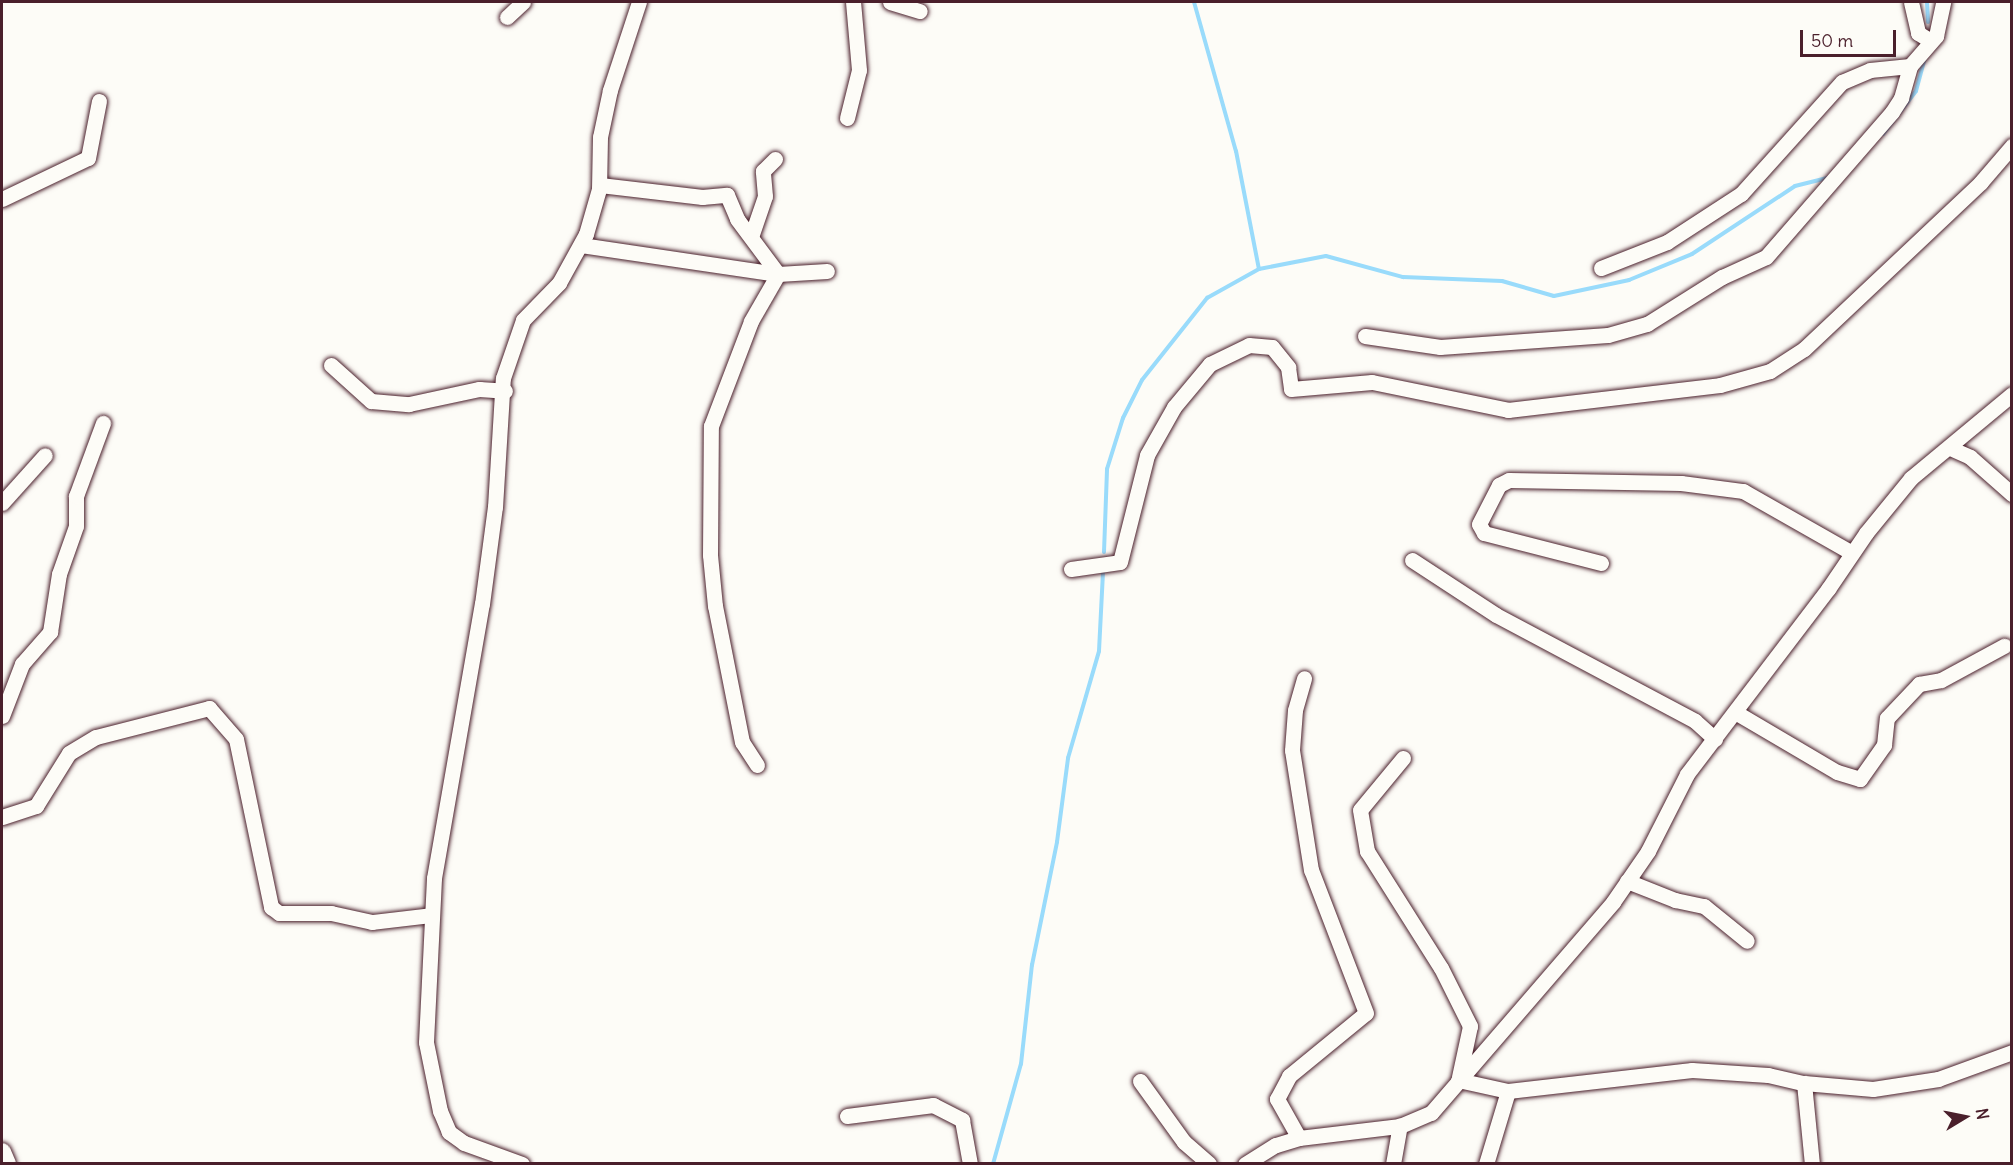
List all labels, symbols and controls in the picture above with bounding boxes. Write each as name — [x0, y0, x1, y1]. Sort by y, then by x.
scale bar — [1803, 18, 1899, 56]
text: 50 m — [1811, 29, 1853, 52]
north arrow — [1935, 1087, 1995, 1147]
text: N — [1972, 1107, 1994, 1121]

